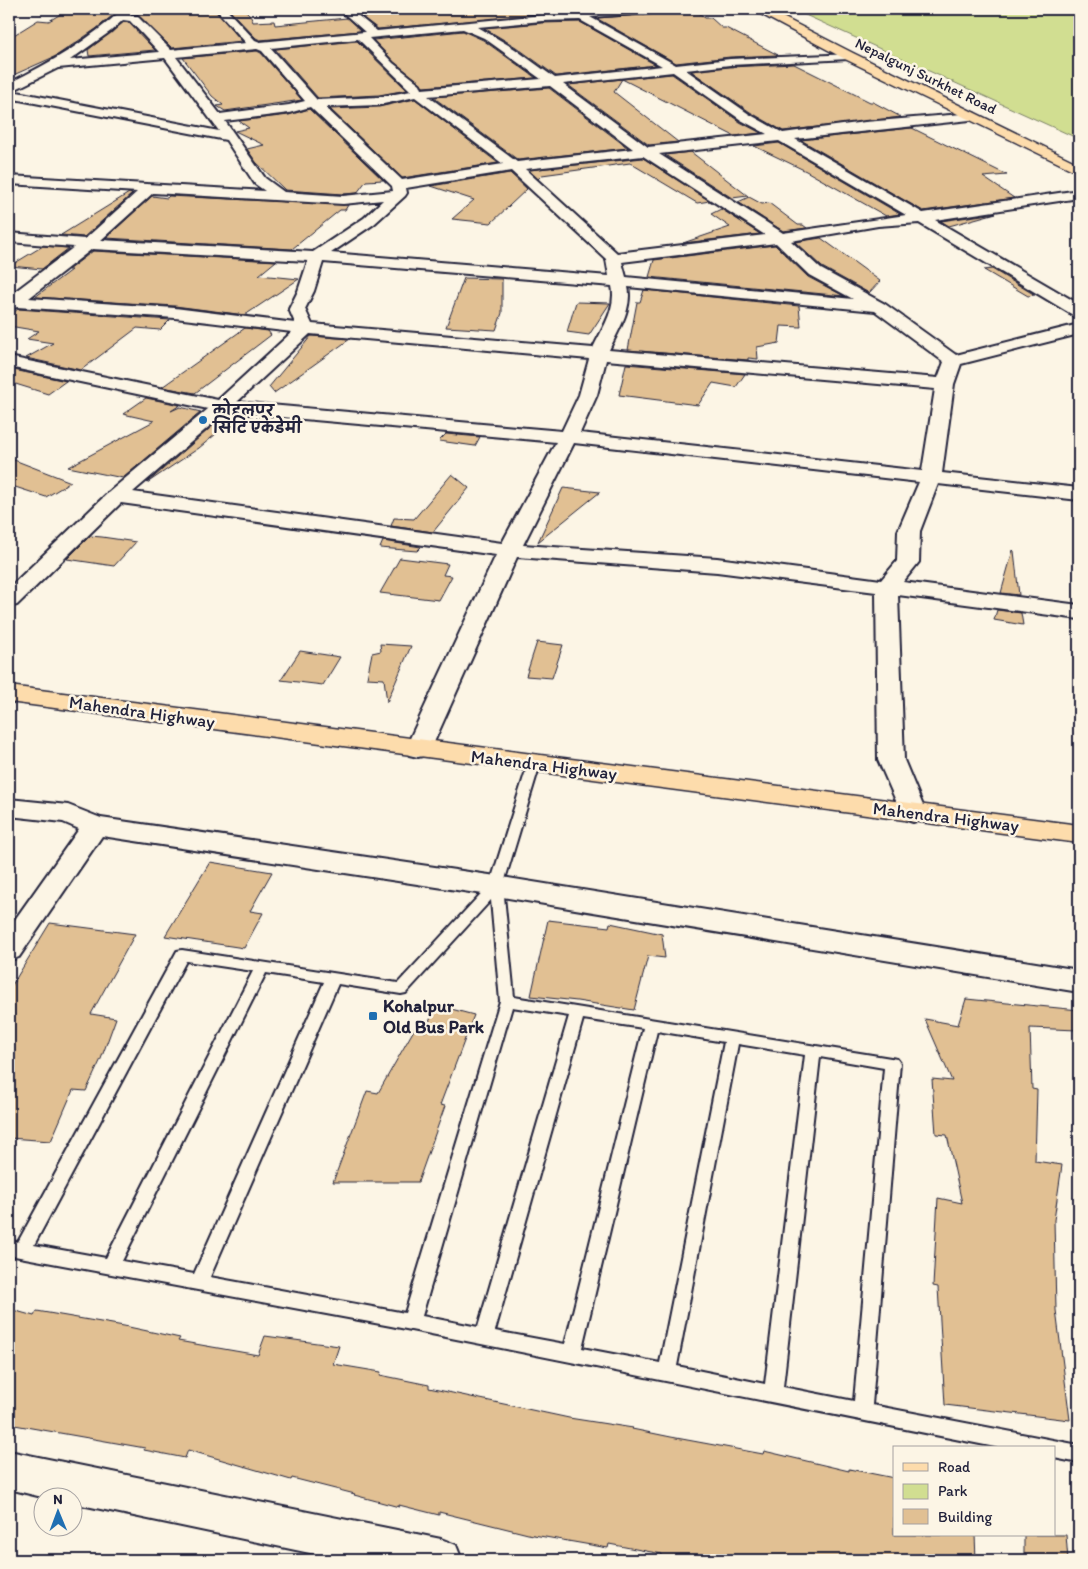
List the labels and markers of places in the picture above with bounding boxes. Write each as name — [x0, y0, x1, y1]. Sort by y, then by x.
place label: कोहलपुर सिटि एकेडेमी — [211, 398, 303, 437]
marker: कोहलपुर सिटि एकेडेमी — [197, 414, 209, 426]
place label: Kohalpur Old Bus Park — [383, 995, 485, 1038]
marker: Kohalpur Old Bus Park — [367, 1010, 379, 1022]

